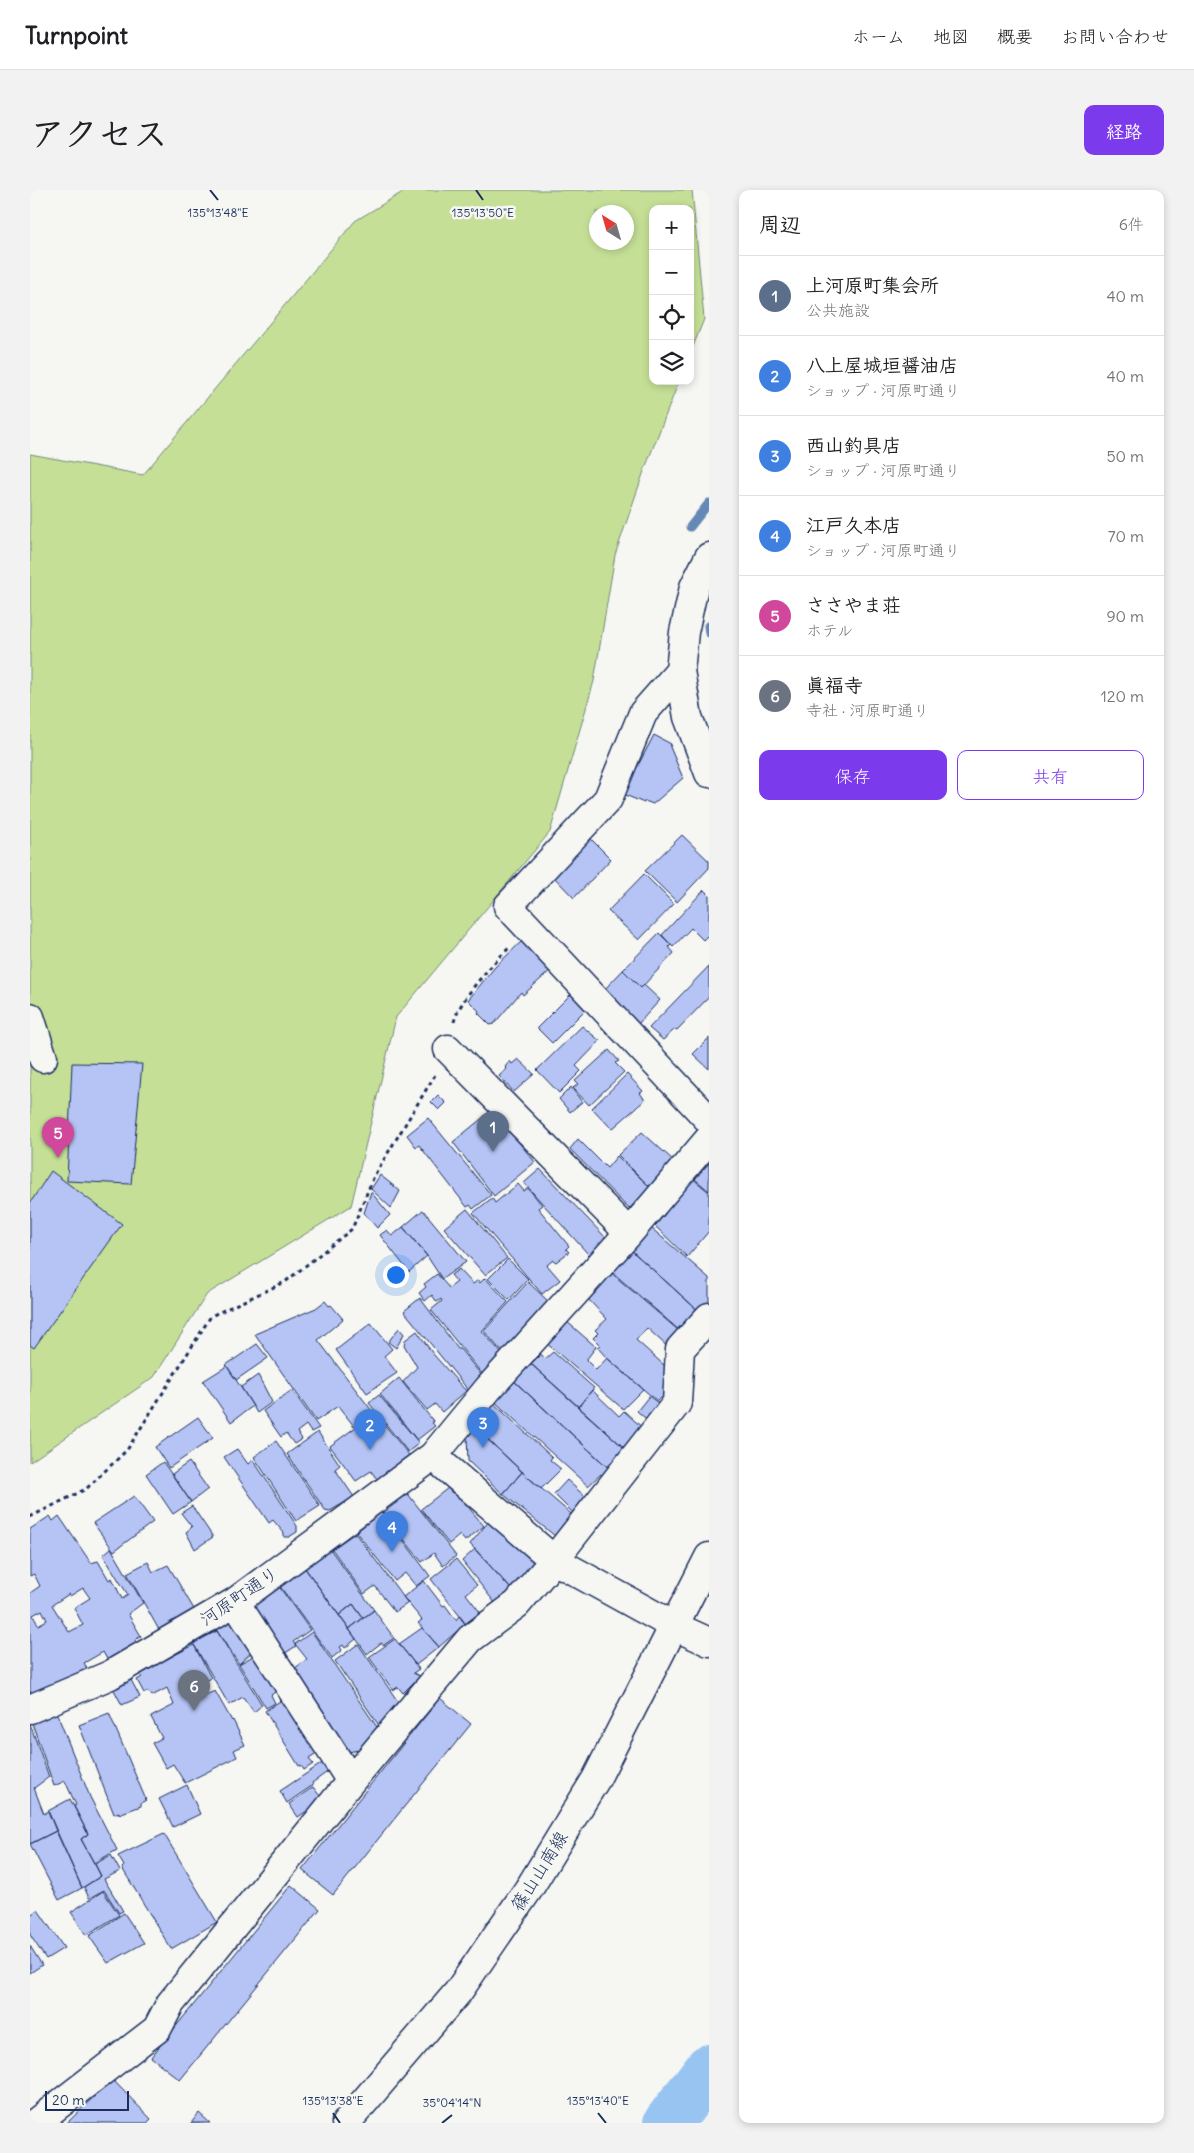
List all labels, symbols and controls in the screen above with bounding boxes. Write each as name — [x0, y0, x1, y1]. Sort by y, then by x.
text: Turnpoint — [25, 20, 128, 50]
text: ホーム — [852, 25, 905, 48]
text: 地図 — [933, 25, 969, 48]
text: 概要 — [997, 25, 1033, 48]
text: お問い合わせ — [1061, 25, 1169, 48]
button: 経路 — [1084, 105, 1164, 155]
text: アクセス — [30, 111, 168, 155]
text: 135°13'48"E — [187, 205, 249, 220]
text: 135°13'50"E — [452, 205, 514, 220]
north arrow — [589, 205, 634, 250]
map controls — [649, 205, 694, 385]
button: + — [649, 205, 694, 250]
text: 周辺 — [759, 211, 801, 238]
text: 6件 — [1119, 214, 1144, 234]
button: − — [649, 250, 694, 295]
text: 上河原町集会所 — [806, 273, 939, 297]
text: 1 — [772, 286, 778, 306]
text: 40 m — [1106, 286, 1144, 306]
button: locate — [649, 295, 694, 340]
text: 公共施設 — [806, 300, 870, 320]
button: layers — [649, 340, 694, 385]
text: 八上屋城垣醤油店 — [806, 353, 958, 377]
text: 2 — [771, 366, 779, 386]
text: 40 m — [1106, 366, 1144, 386]
text: ショップ · 河原町通り — [806, 380, 961, 400]
text: 西山釣具店 — [806, 433, 901, 457]
text: 3 — [770, 446, 780, 466]
text: 50 m — [1106, 446, 1144, 466]
text: ショップ · 河原町通り — [806, 460, 961, 480]
text: 江戸久本店 — [806, 513, 901, 537]
text: 4 — [770, 526, 780, 546]
text: 70 m — [1108, 526, 1144, 546]
text: ショップ · 河原町通り — [806, 540, 961, 560]
text: ささやま荘 — [806, 593, 901, 617]
text: 5 — [770, 606, 780, 626]
text: 90 m — [1106, 606, 1144, 626]
text: ホテル — [806, 620, 853, 640]
text: 眞福寺 — [806, 673, 863, 697]
text: 6 — [770, 686, 780, 706]
text: 120 m — [1101, 686, 1144, 706]
text: 寺社 · 河原町通り — [806, 700, 929, 720]
button: 保存 — [759, 750, 947, 800]
button: 共有 — [957, 750, 1144, 800]
pin: 1 — [477, 1111, 509, 1152]
pin: 5 — [42, 1117, 74, 1158]
your location — [383, 1262, 409, 1288]
pin: 3 — [467, 1407, 499, 1448]
pin: 2 — [354, 1409, 386, 1450]
pin: 4 — [376, 1511, 408, 1552]
street label: 河原町通り — [195, 1561, 283, 1631]
pin: 6 — [178, 1670, 210, 1711]
street label: 篠山山南線 — [505, 1827, 573, 1915]
scale bar — [45, 2088, 129, 2111]
text: 20 m — [52, 2091, 85, 2109]
text: 135°13'38"E — [302, 2093, 364, 2108]
text: 135°13'40"E — [567, 2093, 629, 2108]
text: 35°04'14"N — [423, 2095, 481, 2110]

